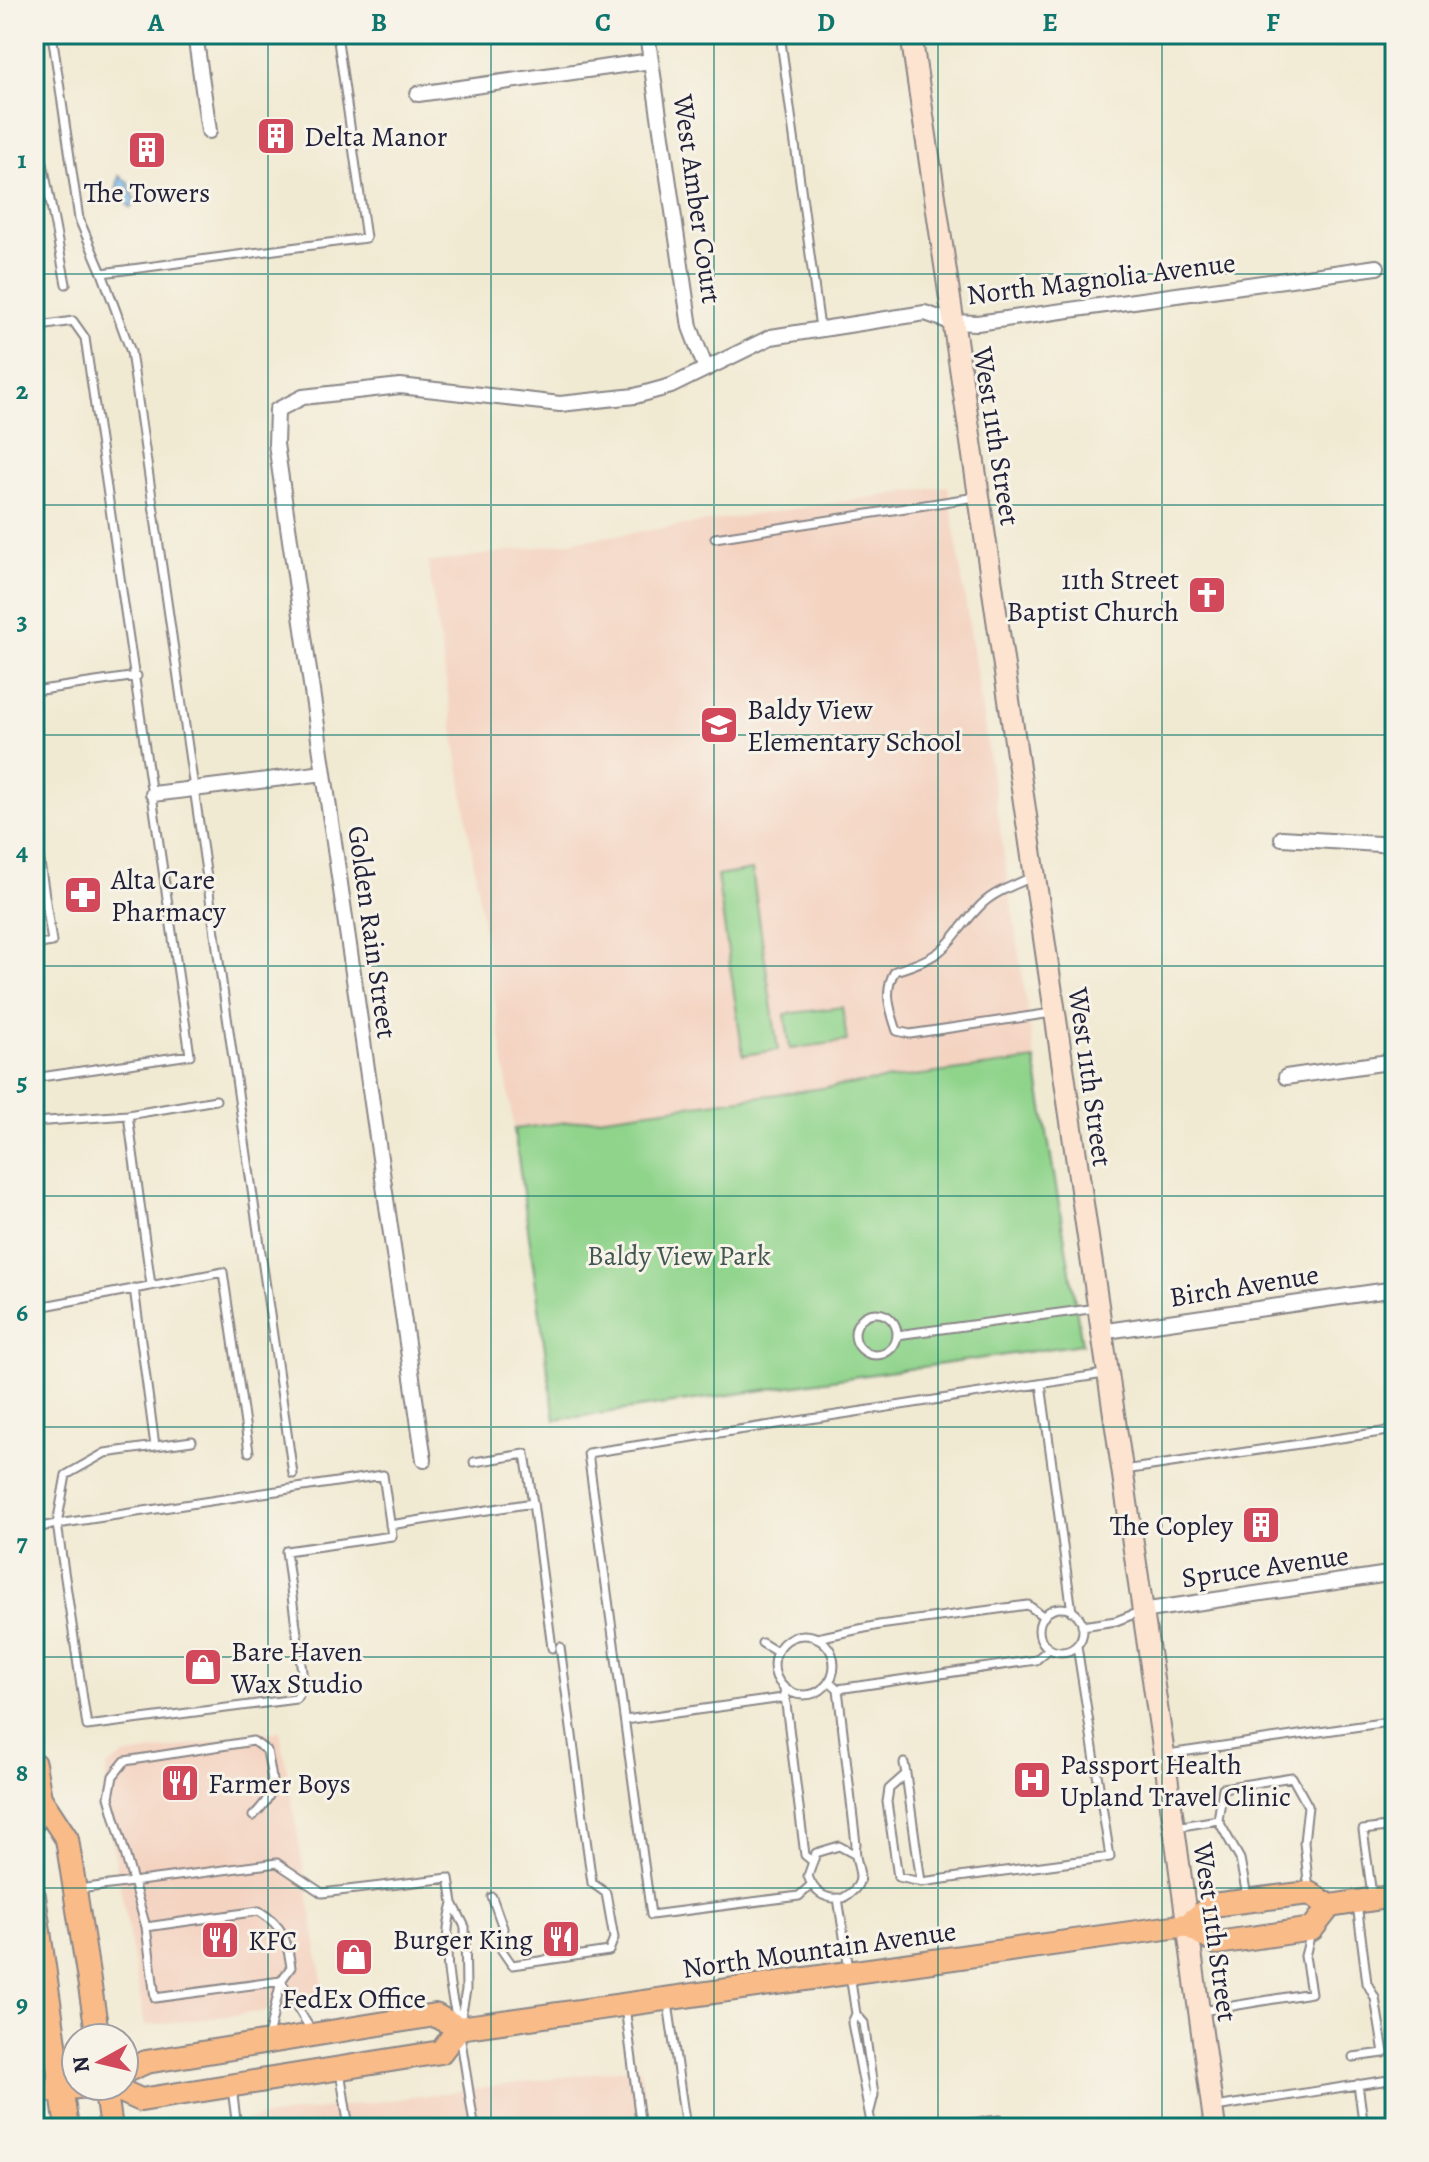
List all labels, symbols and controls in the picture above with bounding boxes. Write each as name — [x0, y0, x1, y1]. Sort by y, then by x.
text: A — [147, 5, 165, 40]
text: B — [371, 5, 387, 40]
text: C — [595, 5, 611, 40]
text: D — [817, 5, 835, 40]
text: E — [1042, 5, 1058, 40]
text: F — [1266, 5, 1280, 40]
street label: West Amber Court — [663, 91, 730, 306]
building icon: Delta Manor — [255, 115, 297, 157]
place label: Delta Manor — [304, 118, 448, 156]
building icon: The Towers — [126, 129, 168, 171]
text: 1 — [17, 142, 27, 177]
place label: The Towers — [84, 174, 210, 212]
street label: North Magnolia Avenue — [965, 244, 1238, 314]
street label: West 11th Street — [963, 343, 1029, 528]
text: 2 — [16, 373, 29, 408]
place label: 11th Street Baptist Church — [1006, 561, 1179, 631]
church icon: 11th Street Baptist Church — [1186, 574, 1228, 616]
text: 3 — [16, 603, 28, 638]
place label: Baldy View Elementary School — [747, 691, 962, 761]
school or university icon: Baldy View Elementary School — [698, 704, 740, 746]
street label: Golden Rain Street — [338, 823, 406, 1041]
text: 4 — [16, 834, 28, 869]
place label: Alta Care Pharmacy — [110, 861, 226, 931]
pharmacy icon: Alta Care Pharmacy — [62, 874, 104, 916]
street label: West 11th Street — [1059, 984, 1121, 1169]
text: 5 — [16, 1064, 28, 1099]
park label: Baldy View Park — [587, 1237, 771, 1275]
street label: Birch Avenue — [1167, 1255, 1321, 1317]
text: 6 — [16, 1295, 28, 1330]
building icon: The Copley — [1240, 1504, 1282, 1546]
place label: The Copley — [1110, 1507, 1234, 1545]
text: 7 — [16, 1525, 28, 1560]
street label: Spruce Avenue — [1179, 1536, 1351, 1598]
place label: Bare Haven Wax Studio — [230, 1633, 363, 1703]
shop icon: Bare Haven Wax Studio — [182, 1646, 224, 1688]
place label: Passport Health Upland Travel Clinic — [1060, 1746, 1291, 1816]
text: 8 — [16, 1755, 28, 1790]
hospital icon: Passport Health Upland Travel Clinic — [1011, 1759, 1053, 1801]
restaurant icon: Farmer Boys — [159, 1762, 201, 1804]
place label: Farmer Boys — [208, 1765, 351, 1803]
street label: West 11th Street — [1184, 1839, 1246, 2024]
street label: North Mountain Avenue — [680, 1912, 958, 1988]
restaurant icon: Burger King — [540, 1918, 582, 1960]
restaurant icon: KFC — [199, 1919, 241, 1961]
place label: Burger King — [393, 1921, 533, 1959]
place label: KFC — [248, 1922, 297, 1960]
shop icon: FedEx Office — [333, 1936, 375, 1978]
place label: FedEx Office — [282, 1980, 426, 2018]
text: 9 — [16, 1986, 28, 2021]
north arrow — [60, 2022, 140, 2102]
text: N — [65, 2055, 97, 2075]

